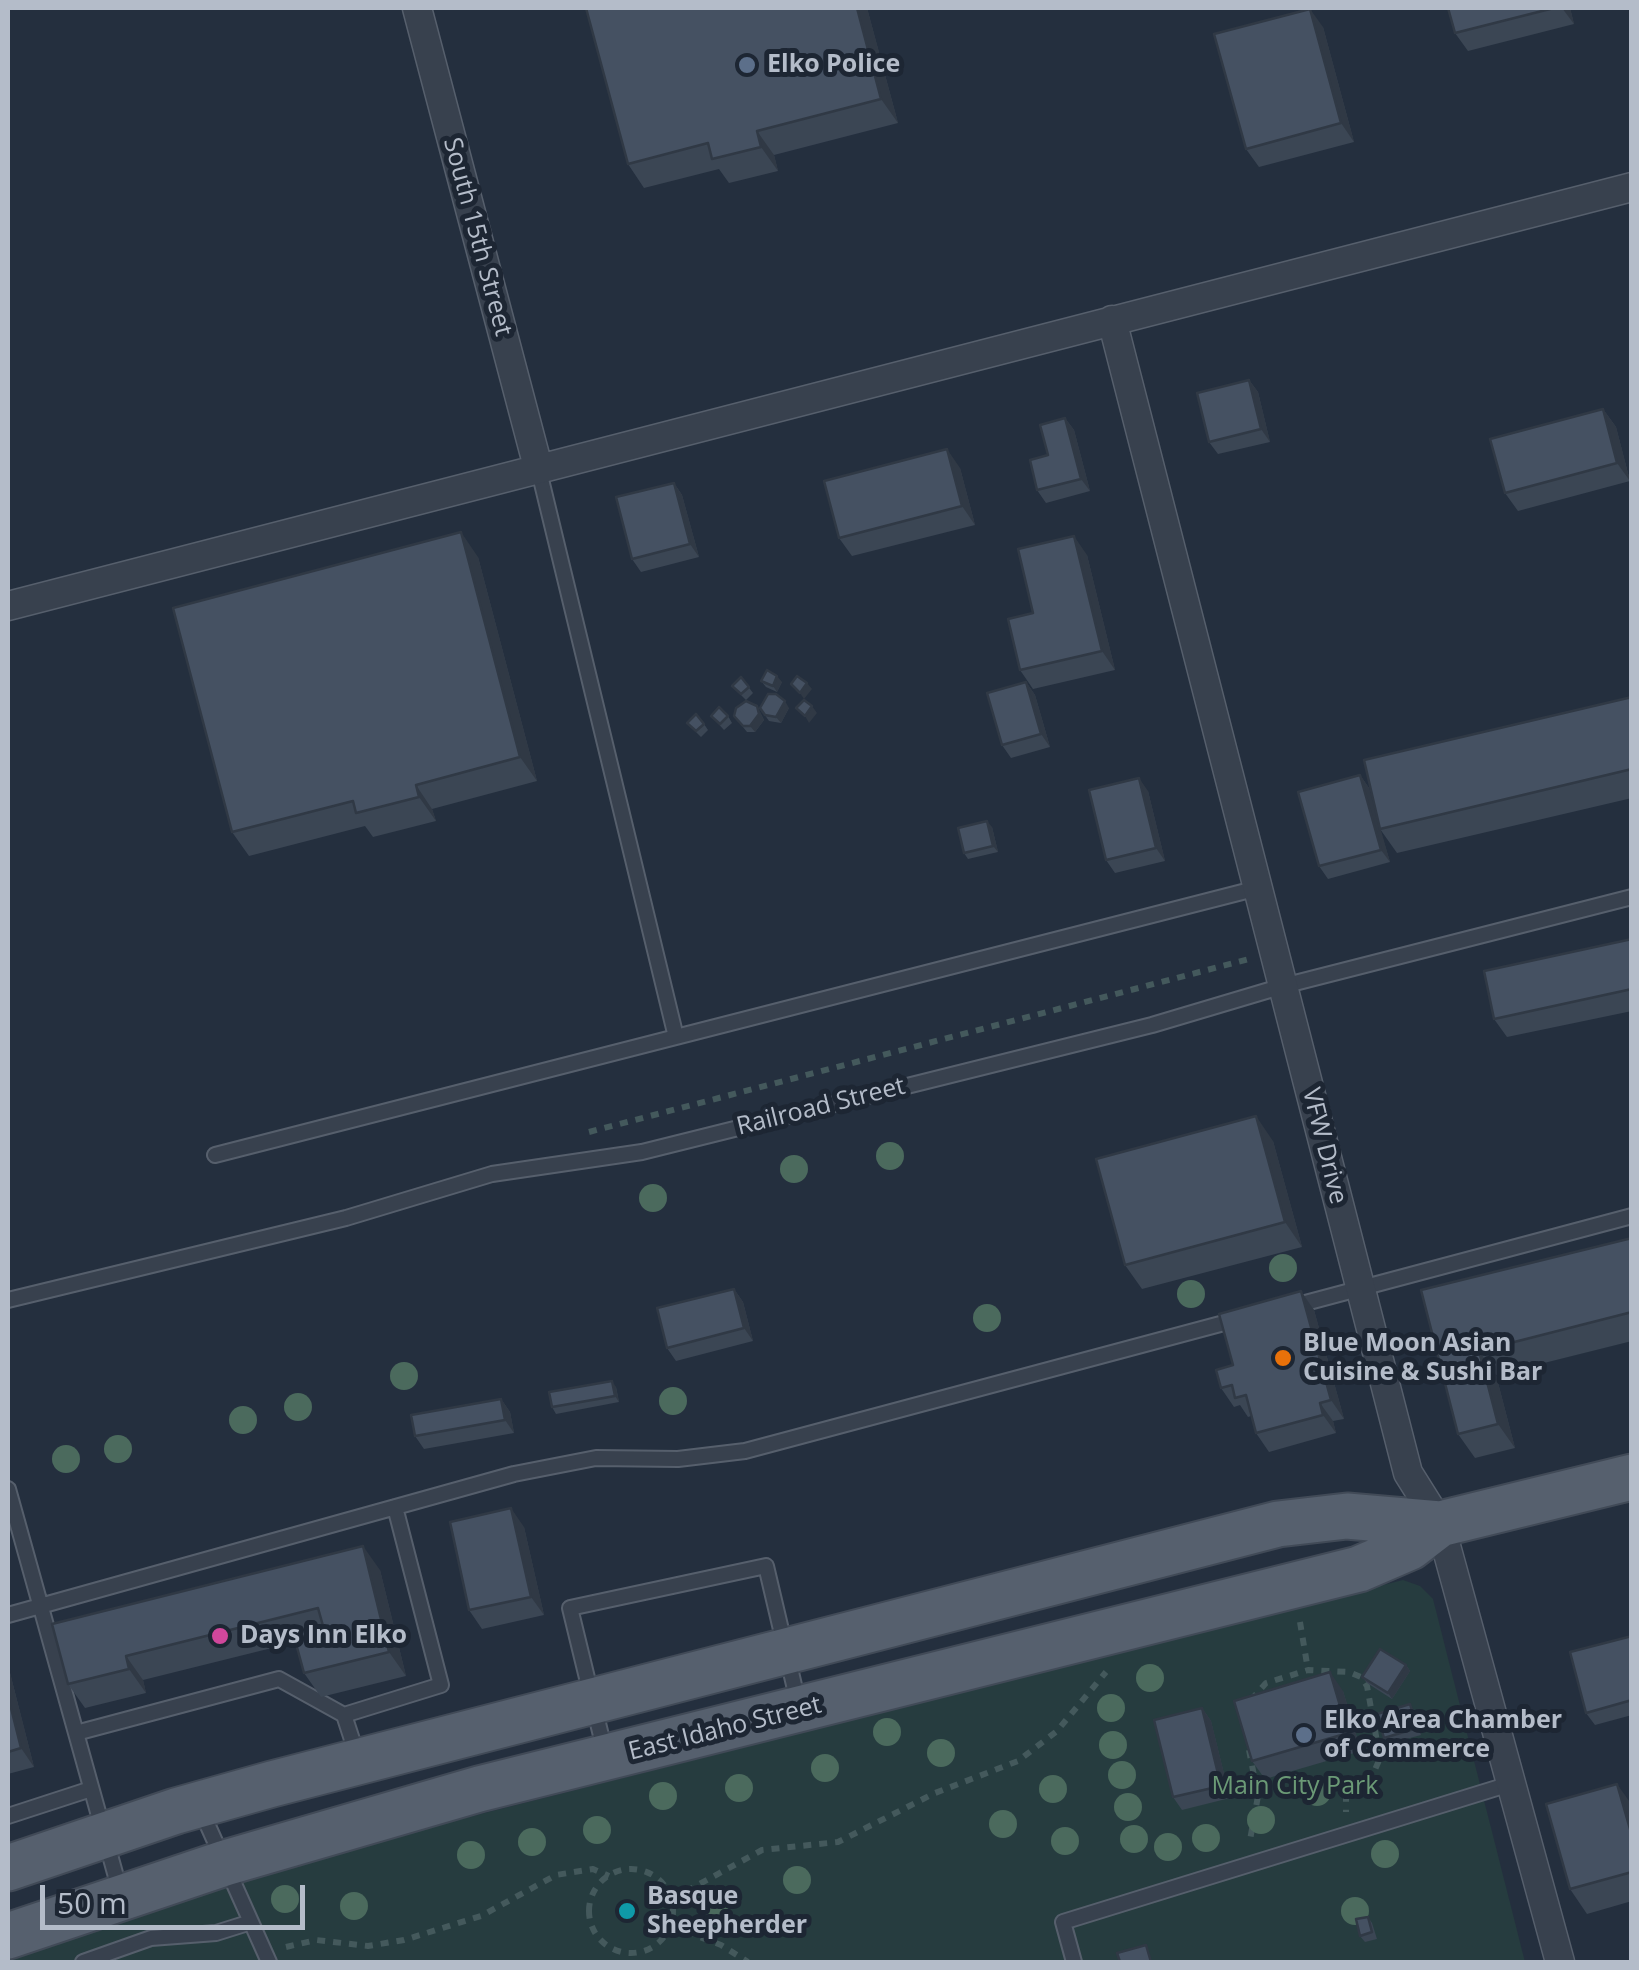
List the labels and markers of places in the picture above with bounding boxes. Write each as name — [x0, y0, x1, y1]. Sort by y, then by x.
place label: Elko Police — [767, 50, 900, 80]
marker: Elko Police — [736, 54, 758, 76]
place label: Blue Moon Asian Cuisine & Sushi Bar — [1303, 1329, 1542, 1388]
marker: Blue Moon Asian Cuisine & Sushi Bar — [1272, 1347, 1294, 1369]
place label: Days Inn Elko — [240, 1621, 407, 1651]
marker: Days Inn Elko — [209, 1625, 231, 1647]
place label: Elko Area Chamber of Commerce — [1324, 1706, 1562, 1765]
marker: Elko Area Chamber of Commerce — [1293, 1724, 1315, 1746]
place label: Basque Sheepherder — [647, 1882, 807, 1941]
marker: Basque Sheepherder — [616, 1900, 638, 1922]

